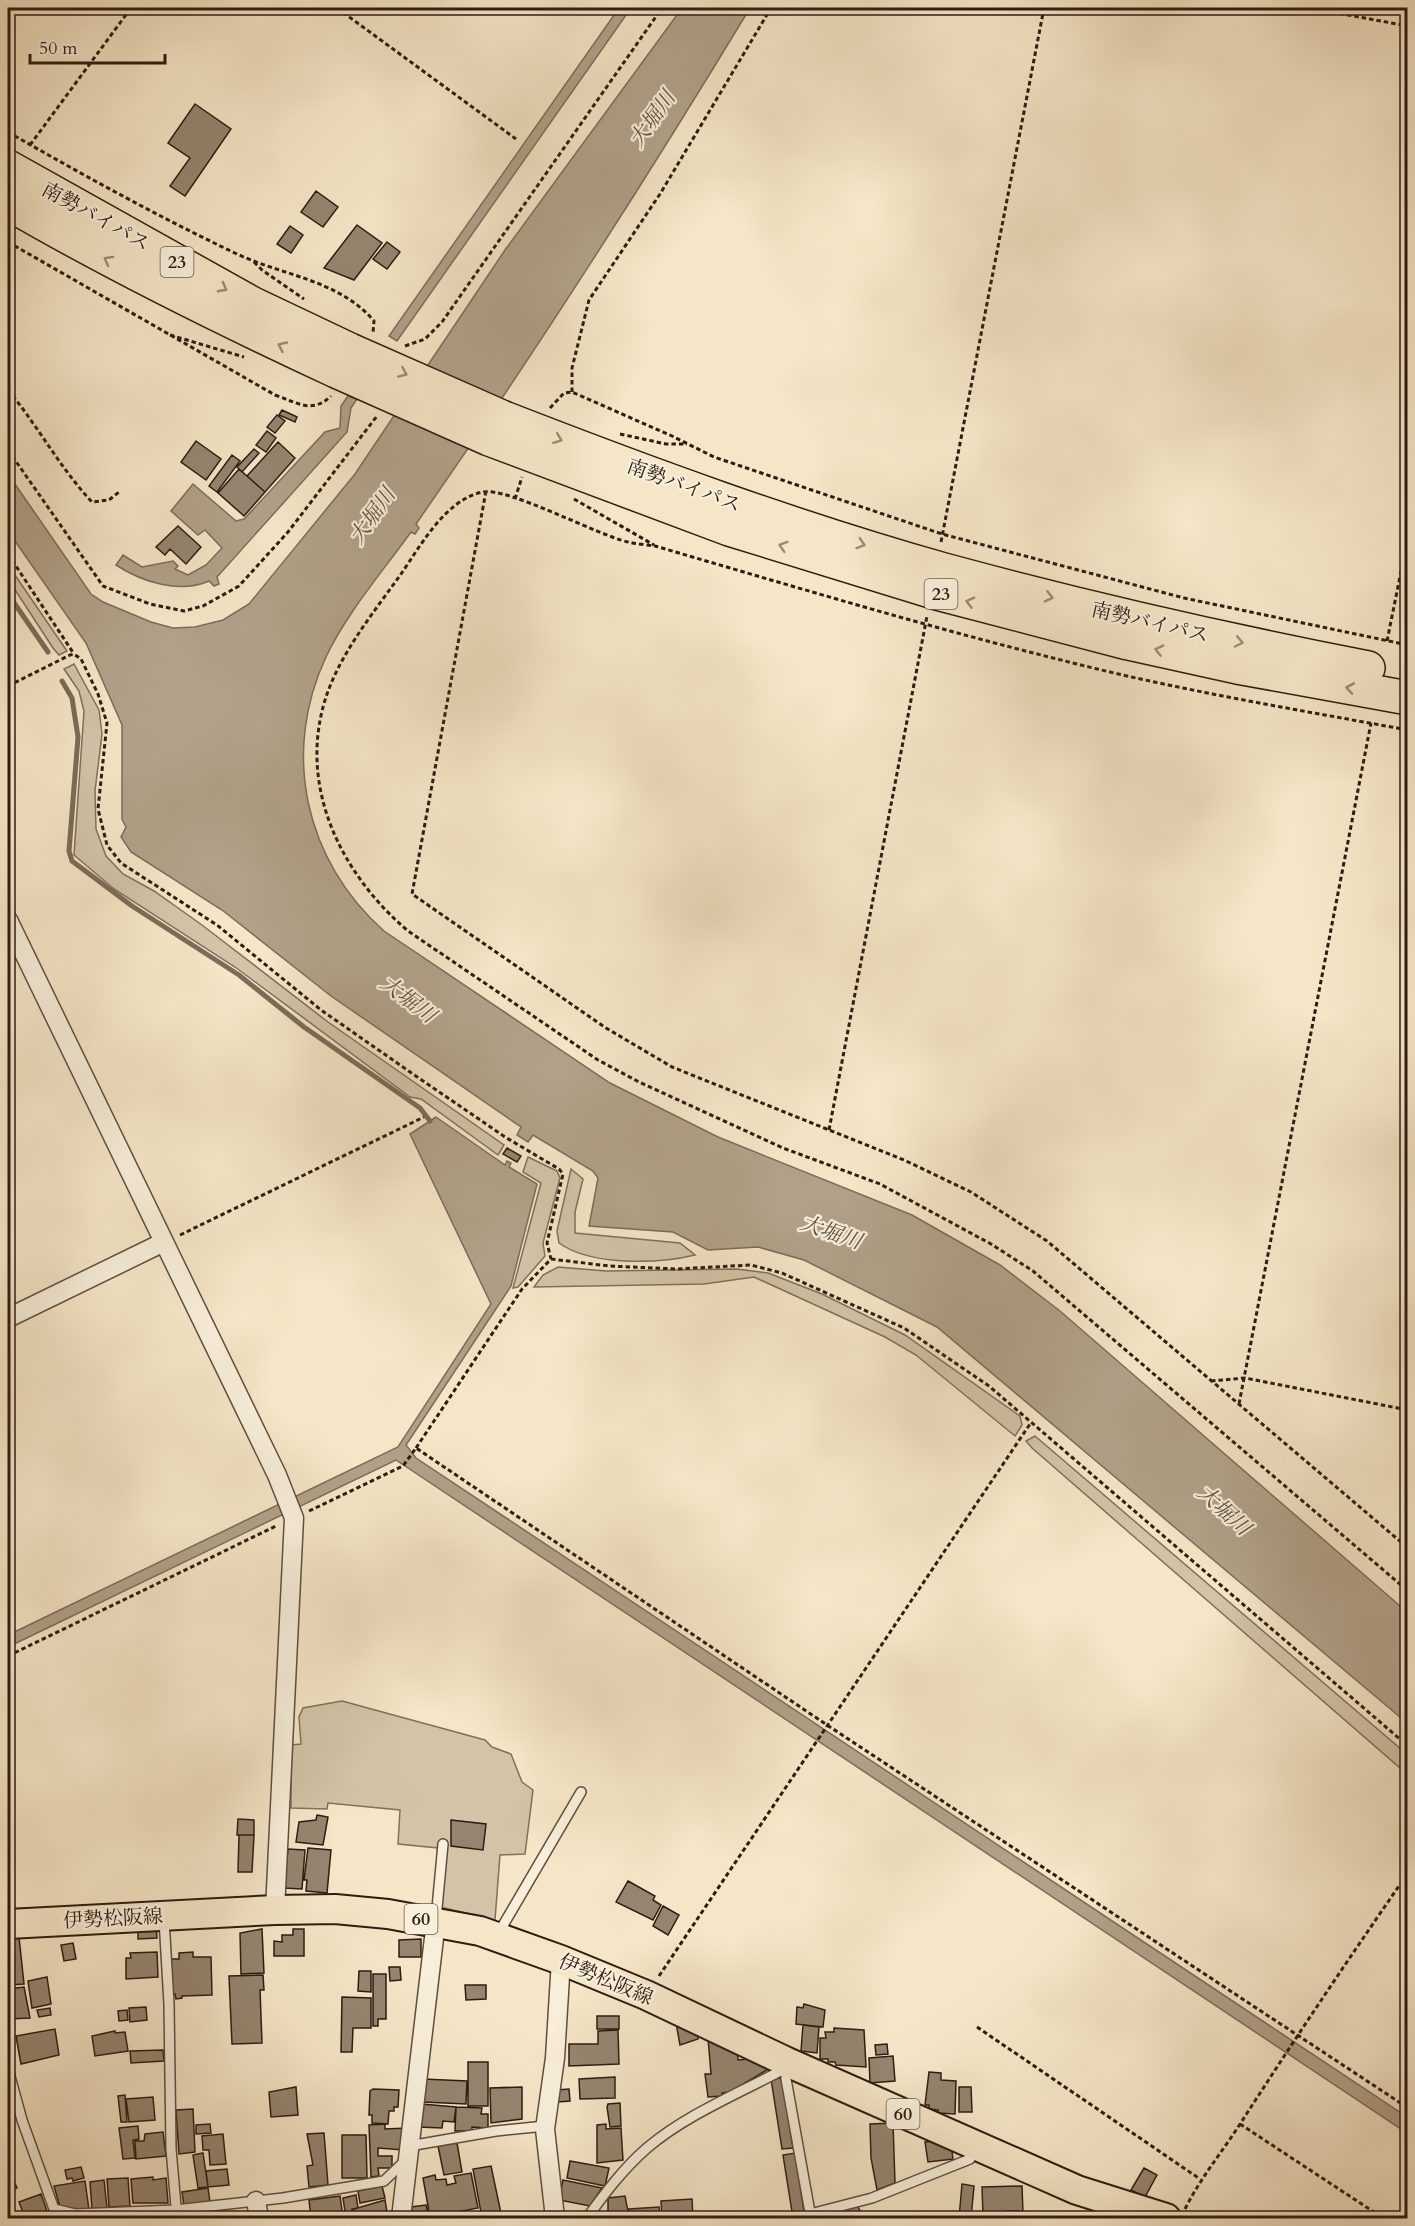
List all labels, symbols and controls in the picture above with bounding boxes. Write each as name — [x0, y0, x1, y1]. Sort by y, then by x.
scale bar — [30, 27, 165, 65]
text: 50 m — [39, 36, 78, 61]
water label: 大堀川 — [622, 84, 684, 153]
street label: 南勢バイパス — [37, 176, 155, 257]
road number: 23 — [160, 247, 194, 277]
one-way arrow — [104, 255, 114, 267]
one-way arrow — [217, 281, 228, 292]
one-way arrow — [278, 342, 289, 354]
one-way arrow — [397, 366, 408, 378]
one-way arrow — [552, 432, 563, 444]
street label: 南勢バイパス — [623, 452, 745, 519]
water label: 大堀川 — [342, 481, 404, 550]
one-way arrow — [855, 537, 866, 550]
one-way arrow — [778, 541, 789, 553]
road number: 23 — [924, 579, 958, 609]
one-way arrow — [1044, 590, 1054, 603]
one-way arrow — [965, 596, 975, 609]
street label: 南勢バイパス — [1089, 596, 1211, 649]
one-way arrow — [1233, 635, 1243, 648]
one-way arrow — [1154, 644, 1164, 657]
one-way arrow — [1345, 682, 1355, 694]
water label: 大堀川 — [374, 969, 443, 1031]
water label: 大堀川 — [796, 1209, 867, 1257]
water label: 大堀川 — [1191, 1479, 1258, 1544]
street label: 伊勢松阪線 — [62, 1902, 164, 1935]
road number: 60 — [404, 1904, 438, 1934]
street label: 伊勢松阪線 — [555, 1947, 657, 2011]
road number: 60 — [886, 2099, 920, 2129]

